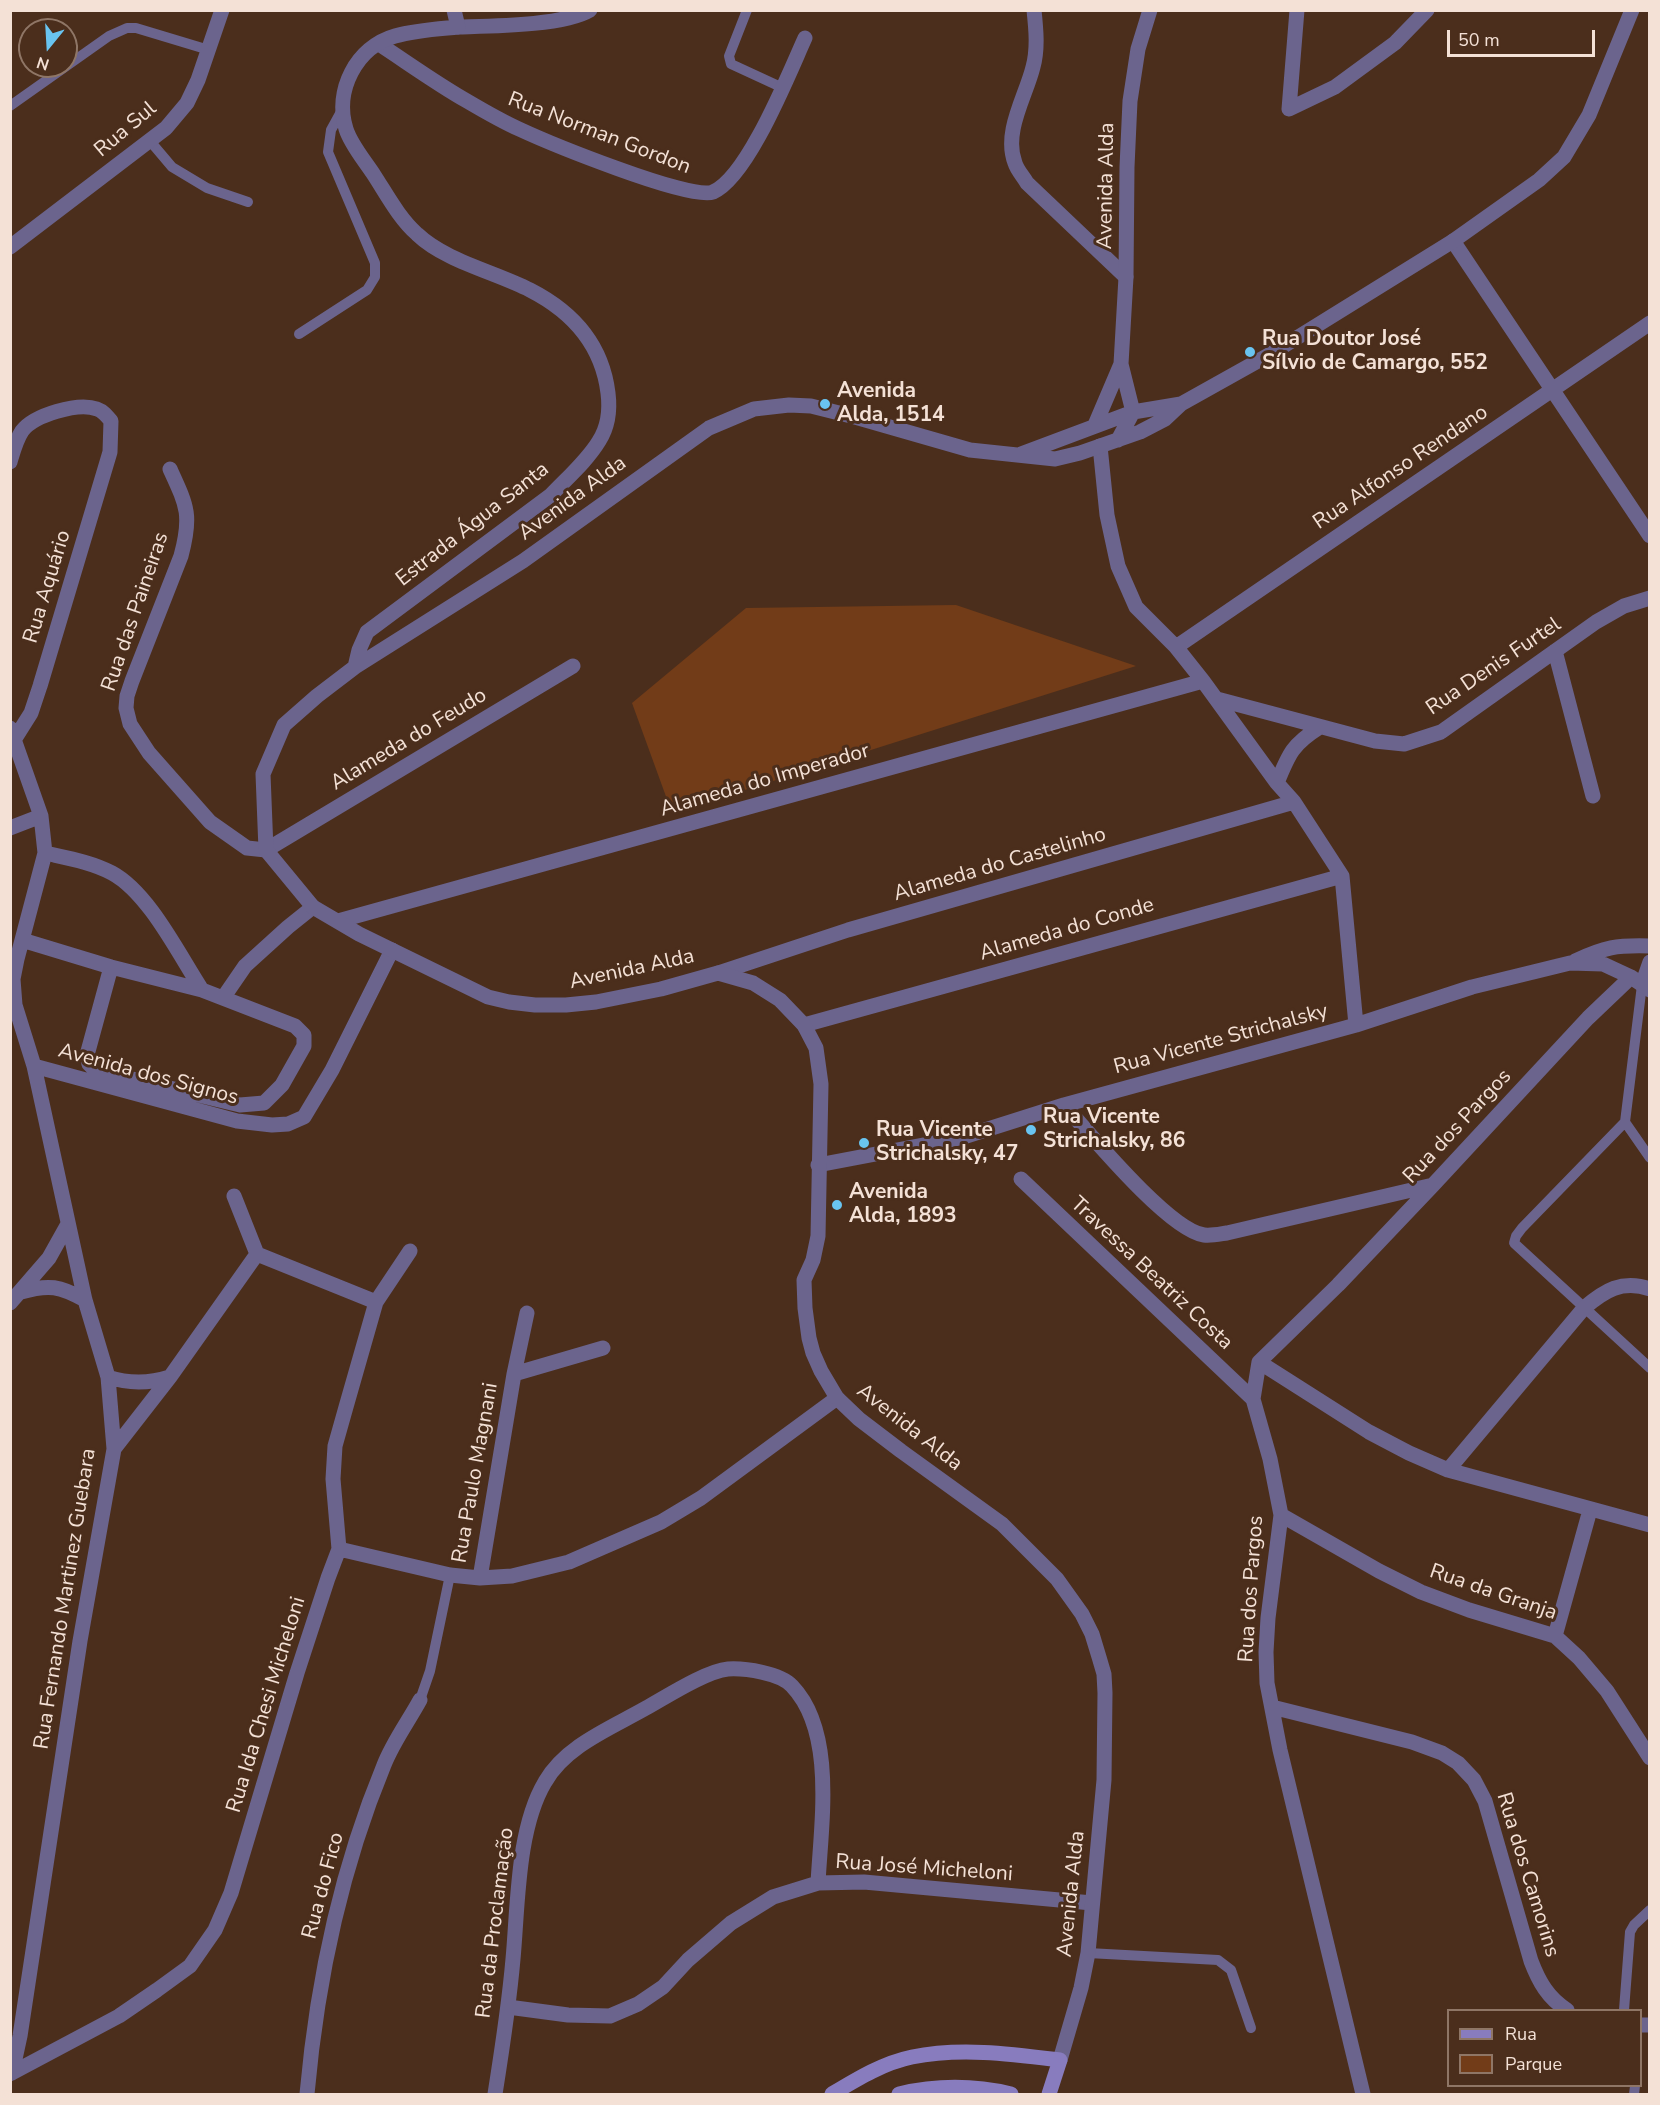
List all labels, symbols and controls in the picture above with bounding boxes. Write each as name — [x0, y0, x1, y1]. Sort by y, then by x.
north arrow — [18, 18, 78, 78]
scale bar — [1450, 18, 1598, 56]
text: 50 m — [1458, 28, 1500, 52]
text: N — [34, 51, 52, 76]
street label: Rua Norman Gordon — [504, 88, 694, 180]
street label: Rua Sul — [90, 97, 162, 163]
street label: Avenida Alda — [1093, 122, 1121, 250]
place label: Rua Doutor José Sílvio de Camargo, 552 — [1262, 327, 1488, 377]
marker: Rua Doutor José Sílvio de Camargo, 552 — [1243, 345, 1257, 359]
place label: Avenida Alda, 1514 — [837, 379, 945, 429]
marker: Avenida Alda, 1514 — [818, 397, 832, 411]
street label: Rua Alfonso Rendano — [1309, 400, 1493, 536]
street label: Avenida Alda — [514, 451, 632, 547]
street label: Estrada Água Santa — [392, 458, 554, 592]
street label: Rua Aquário — [19, 527, 77, 647]
street label: Rua das Paineiras — [97, 529, 175, 695]
street label: Rua Denis Furtel — [1422, 613, 1566, 721]
street label: Alameda do Feudo — [326, 683, 492, 797]
street label: Alameda do Imperador — [657, 739, 873, 823]
street label: Alameda do Castelinho — [891, 823, 1109, 907]
street label: Alameda do Conde — [977, 893, 1157, 967]
street label: Avenida Alda — [567, 944, 697, 996]
street label: Rua Vicente Strichalsky — [1111, 999, 1331, 1081]
street label: Avenida dos Signos — [55, 1039, 241, 1111]
street label: Rua dos Pargos — [1399, 1065, 1517, 1189]
place label: Rua Vicente Strichalsky, 86 — [1043, 1105, 1185, 1155]
place label: Rua Vicente Strichalsky, 47 — [876, 1118, 1018, 1168]
marker: Rua Vicente Strichalsky, 86 — [1024, 1123, 1038, 1137]
marker: Rua Vicente Strichalsky, 47 — [857, 1136, 871, 1150]
place label: Avenida Alda, 1893 — [849, 1180, 957, 1230]
street label: Travessa Beatriz Costa — [1065, 1192, 1237, 1356]
marker: Avenida Alda, 1893 — [830, 1198, 844, 1212]
street label: Avenida Alda — [851, 1379, 967, 1477]
street label: Rua Paulo Magnani — [448, 1381, 504, 1565]
street label: Rua Fernando Martinez Guebara — [30, 1447, 102, 1751]
street label: Rua dos Pargos — [1234, 1515, 1270, 1663]
street label: Rua da Granja — [1426, 1559, 1560, 1627]
street label: Rua Ida Chesi Micheloni — [222, 1594, 312, 1816]
street label: Rua dos Camorins — [1490, 1790, 1564, 1960]
street label: Rua da Proclamação — [472, 1826, 520, 2020]
street label: Rua do Fico — [298, 1830, 350, 1942]
street label: Avenida Alda — [1053, 1830, 1091, 1958]
street label: Rua José Micheloni — [834, 1850, 1014, 1888]
legend — [1447, 2009, 1642, 2087]
text: Rua — [1505, 2022, 1537, 2046]
text: Parque — [1505, 2052, 1562, 2076]

